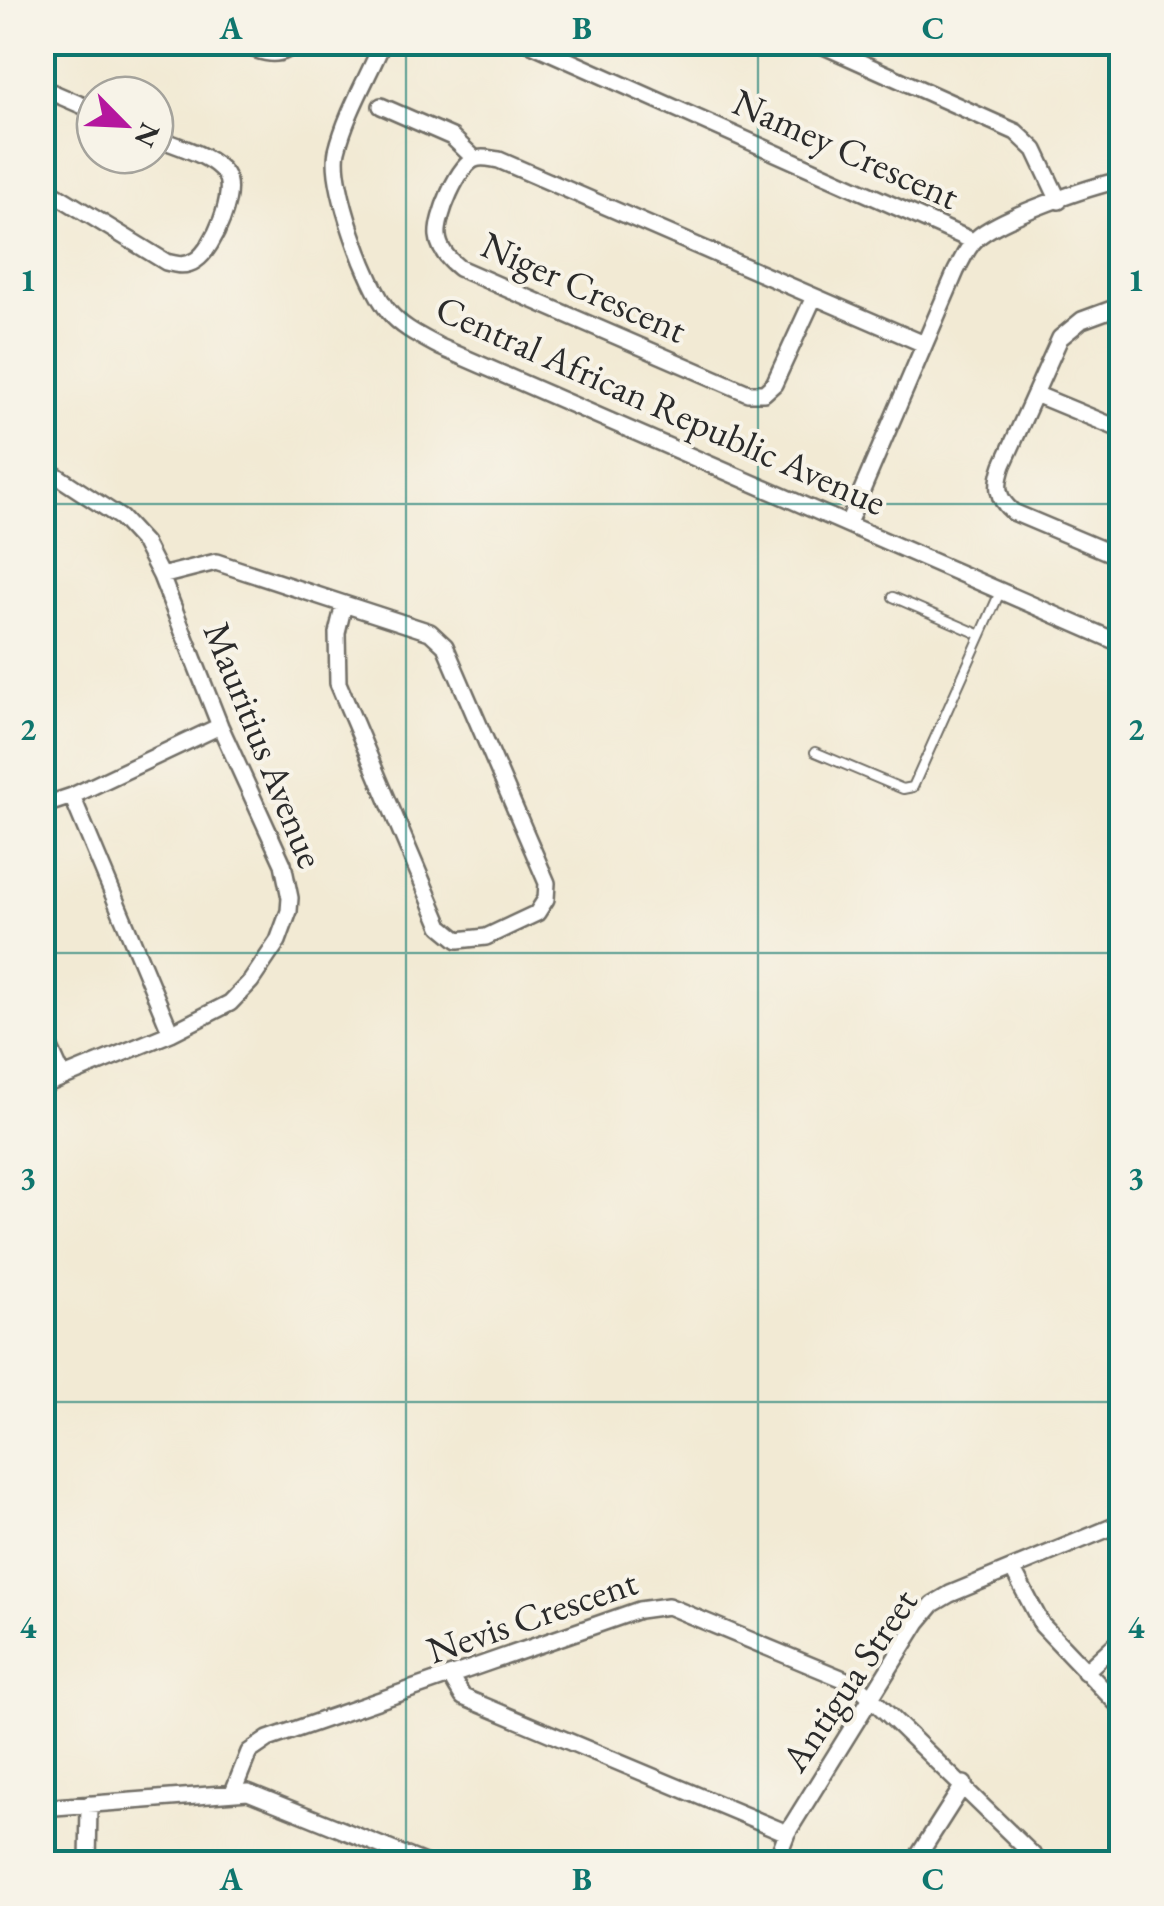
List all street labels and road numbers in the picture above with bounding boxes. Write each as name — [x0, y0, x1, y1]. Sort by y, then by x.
street label: Namey Crescent — [726, 77, 967, 220]
street label: Niger Crescent — [474, 220, 694, 354]
street label: Central African Republic Avenue — [428, 283, 894, 526]
street label: Mauritius Avenue — [193, 615, 336, 875]
street label: Nevis Crescent — [420, 1557, 643, 1674]
street label: Antigua Street — [769, 1579, 928, 1781]

